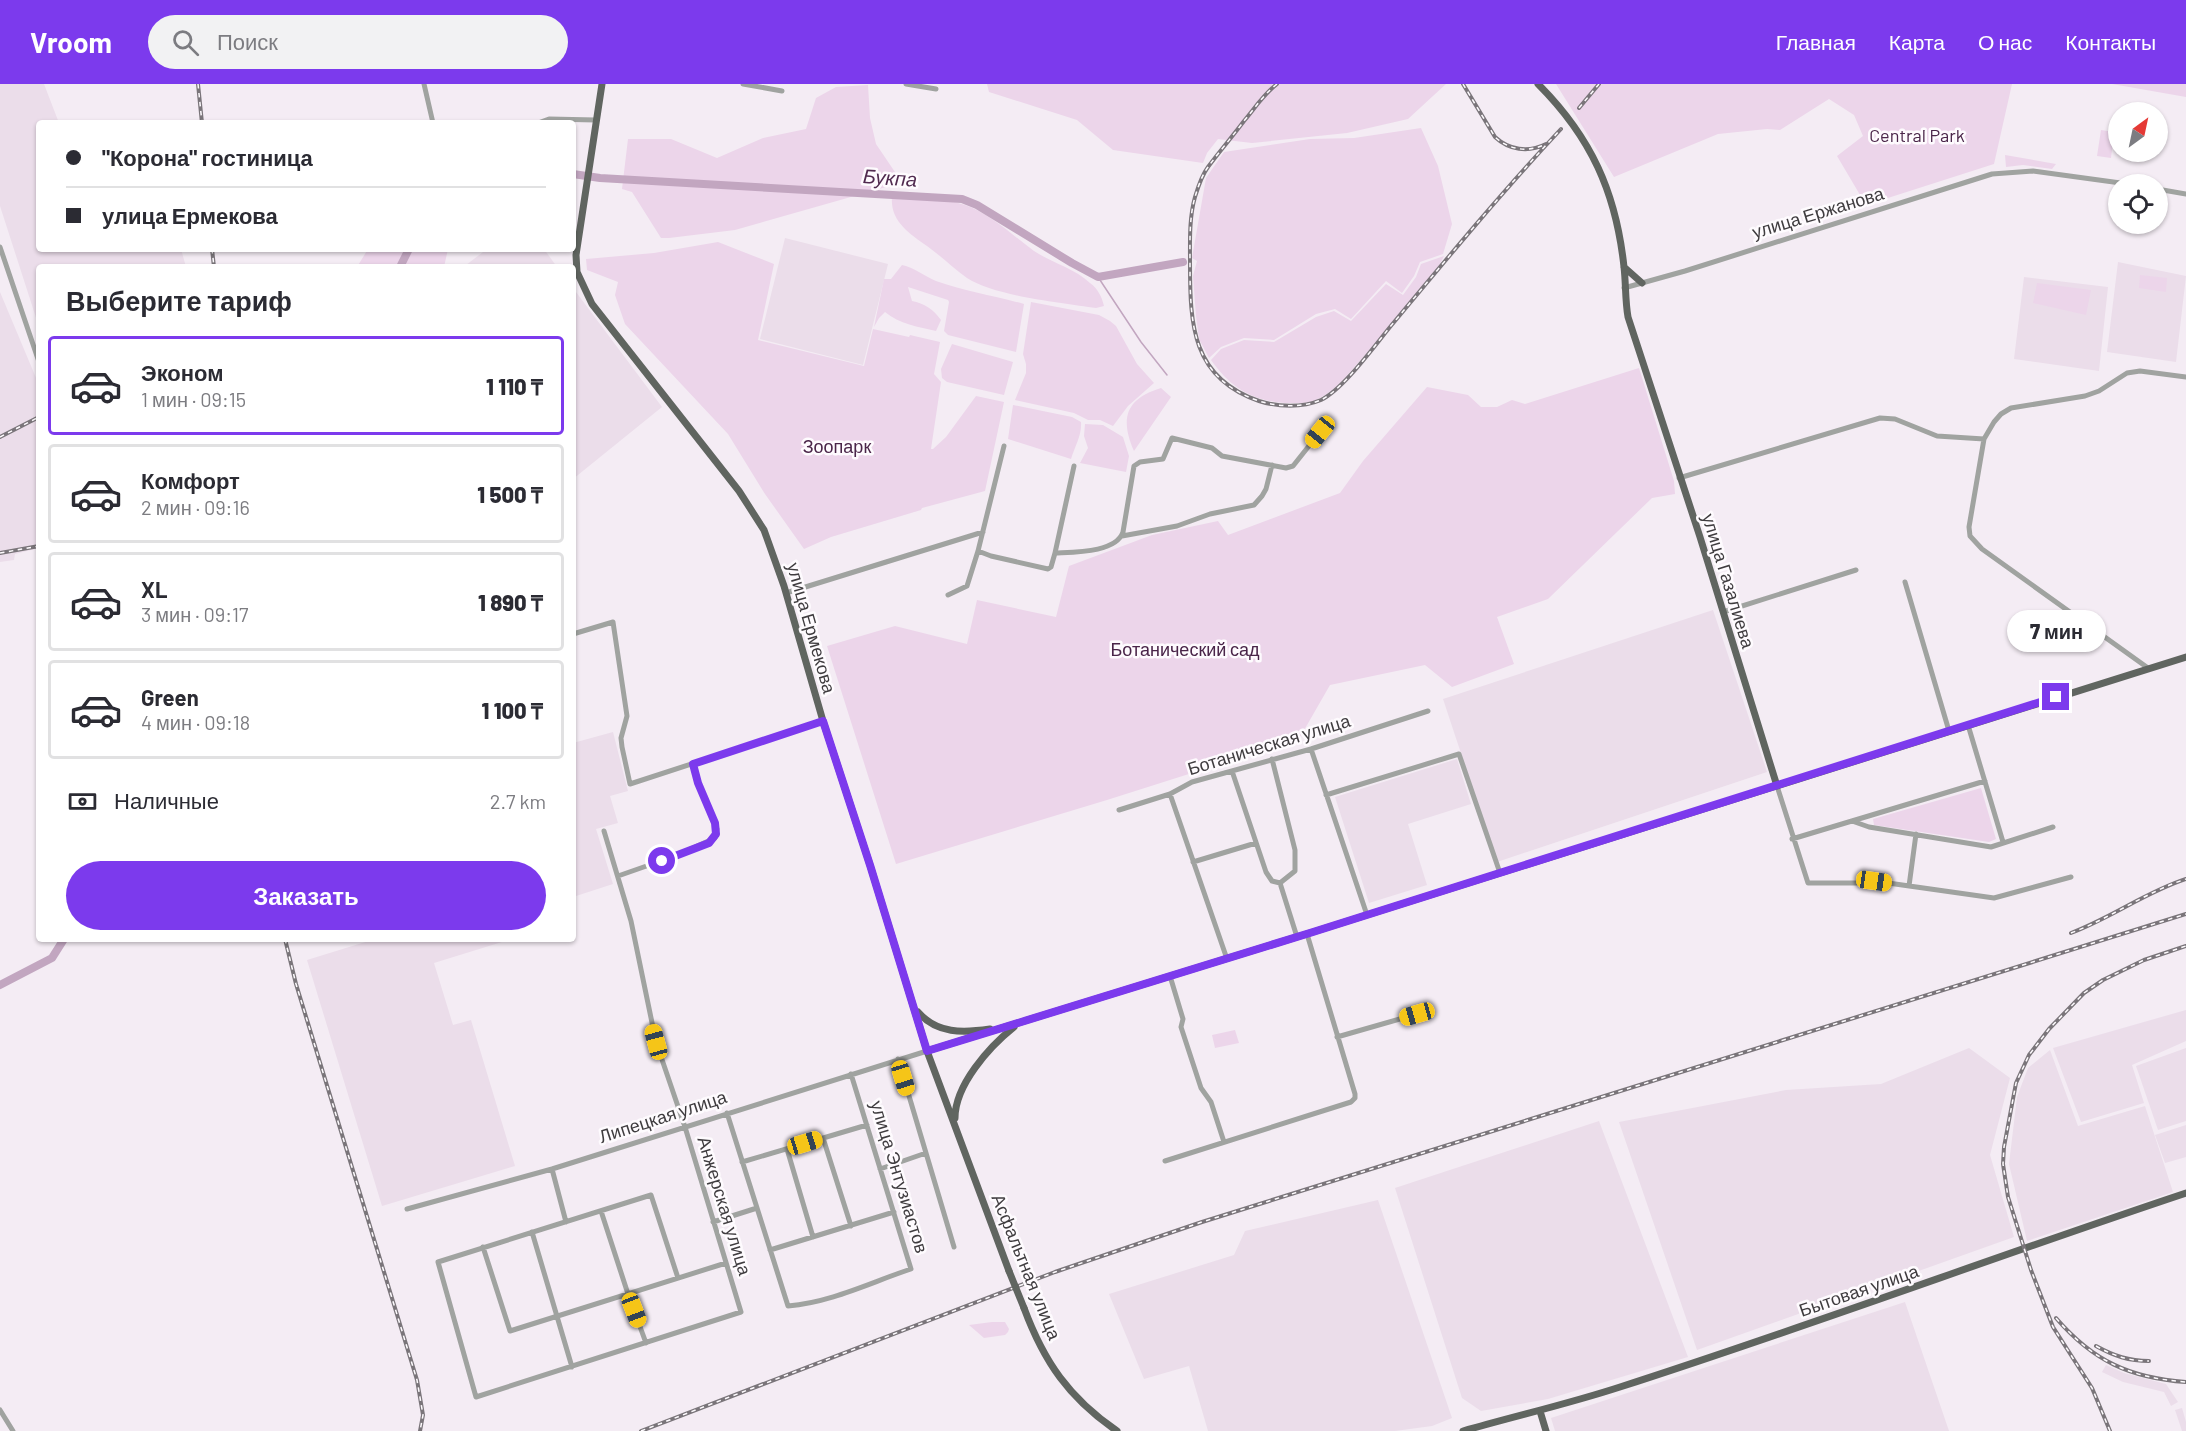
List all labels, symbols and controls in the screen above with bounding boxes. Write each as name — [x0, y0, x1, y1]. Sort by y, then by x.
search box — [148, 15, 568, 69]
text: Vroom — [30, 25, 112, 59]
icon: search — [169, 26, 202, 59]
text: Поиск — [217, 28, 278, 54]
text: Главная — [1776, 29, 1856, 54]
text: Карта — [1889, 29, 1945, 54]
text: О нас — [1978, 29, 2032, 54]
text: Контакты — [2065, 29, 2156, 54]
north arrow — [2108, 102, 2168, 162]
map controls — [2108, 102, 2168, 234]
park label: Central Park — [1869, 124, 1965, 146]
text: "Корона" гостиница — [102, 144, 313, 170]
water label: Букпа — [862, 163, 918, 191]
button: locate — [2108, 174, 2168, 234]
street label: улица Ержанова — [1749, 181, 1887, 243]
text: улица Ермекова — [102, 202, 278, 228]
text: Выберите тариф — [66, 284, 292, 316]
icon: car — [69, 359, 123, 413]
text: Эконом — [141, 359, 224, 385]
text: 1 110 ₸ — [486, 373, 543, 399]
text: 1 мин · 09:15 — [141, 387, 246, 411]
car — [1302, 412, 1338, 452]
park label: Зоопарк — [803, 435, 871, 457]
icon: car — [69, 467, 123, 521]
text: Комфорт — [141, 467, 240, 493]
text: 1 500 ₸ — [477, 481, 543, 507]
text: 2 мин · 09:16 — [141, 495, 250, 519]
street label: улица Газалиева — [1698, 511, 1760, 652]
street label: улица Ермекова — [783, 560, 841, 697]
icon: car — [69, 575, 123, 629]
text: XL — [141, 576, 167, 602]
text: 1 890 ₸ — [478, 589, 543, 615]
text: 3 мин · 09:17 — [141, 602, 248, 626]
callout: 7 мин — [2006, 610, 2106, 652]
text: 7 мин — [2030, 619, 2083, 643]
park label: Ботанический сад — [1111, 638, 1260, 660]
icon: car — [69, 683, 123, 737]
route end — [2042, 683, 2069, 710]
text: Green — [141, 684, 199, 710]
text: 1 100 ₸ — [481, 697, 543, 723]
street label: Ботаническая улица — [1185, 709, 1354, 779]
text: 4 мин · 09:18 — [141, 710, 250, 734]
icon: cash — [66, 785, 99, 818]
text: Наличные — [114, 787, 219, 813]
text: 2.7 km — [490, 789, 546, 813]
route start — [648, 847, 675, 874]
button: Заказать — [66, 861, 546, 930]
car — [1855, 870, 1893, 892]
car — [1397, 1000, 1437, 1028]
car — [643, 1022, 669, 1062]
car — [889, 1058, 917, 1098]
street label: Липецкая улица — [596, 1085, 730, 1147]
street label: улица Энтузиастов — [866, 1098, 934, 1256]
car — [785, 1129, 825, 1157]
street label: Анжерская улица — [693, 1134, 757, 1279]
street label: Асфальтная улица — [988, 1190, 1067, 1344]
street label: Бытовая улица — [1796, 1259, 1922, 1321]
car — [619, 1290, 649, 1330]

